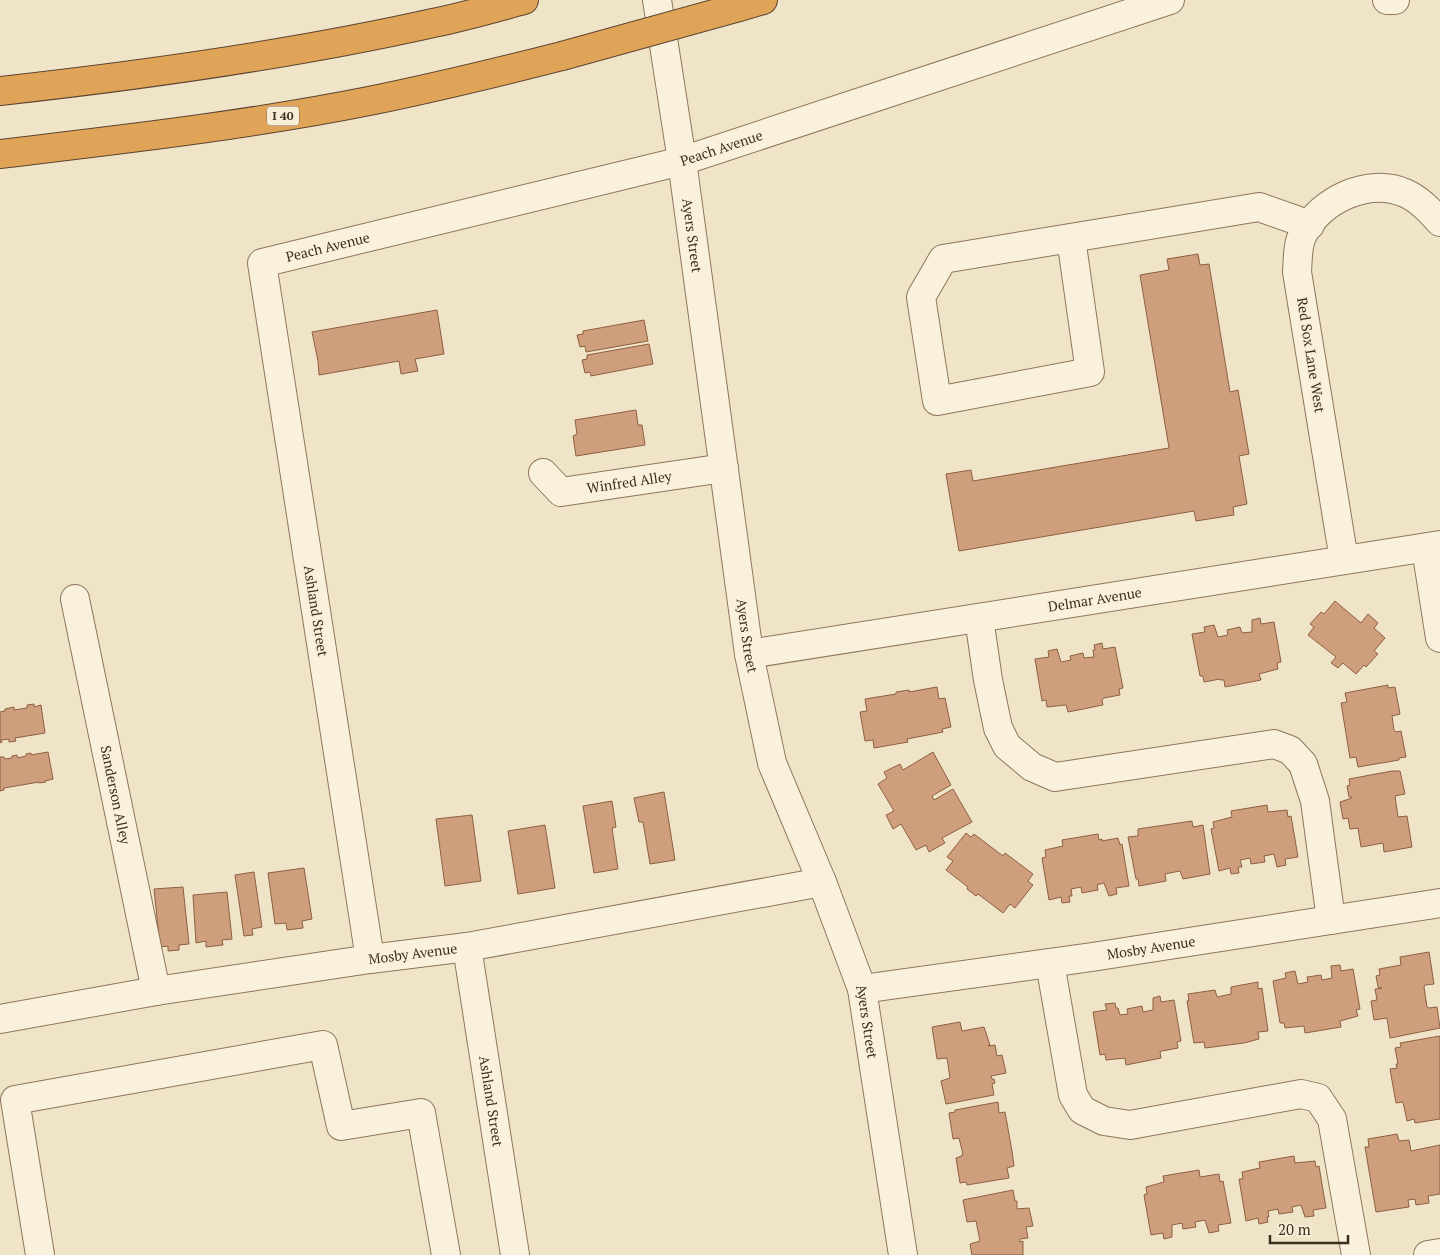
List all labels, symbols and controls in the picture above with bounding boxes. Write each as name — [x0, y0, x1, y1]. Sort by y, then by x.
road number: I 40 — [267, 106, 299, 125]
street label: Peach Avenue — [677, 125, 765, 170]
street label: Ayers Street — [678, 197, 707, 274]
street label: Peach Avenue — [284, 227, 372, 266]
street label: Red Sox Lane West — [1293, 296, 1330, 415]
street label: Winfred Alley — [585, 466, 674, 497]
street label: Ashland Street — [300, 564, 333, 659]
street label: Delmar Avenue — [1046, 582, 1143, 616]
street label: Ayers Street — [733, 597, 763, 675]
street label: Sanderson Alley — [97, 744, 136, 847]
street label: Mosby Avenue — [1105, 931, 1197, 964]
street label: Mosby Avenue — [367, 938, 458, 968]
street label: Ayers Street — [852, 981, 883, 1061]
street label: Ashland Street — [475, 1054, 508, 1149]
scale bar — [1270, 1212, 1348, 1244]
text: 20 m — [1278, 1219, 1311, 1239]

